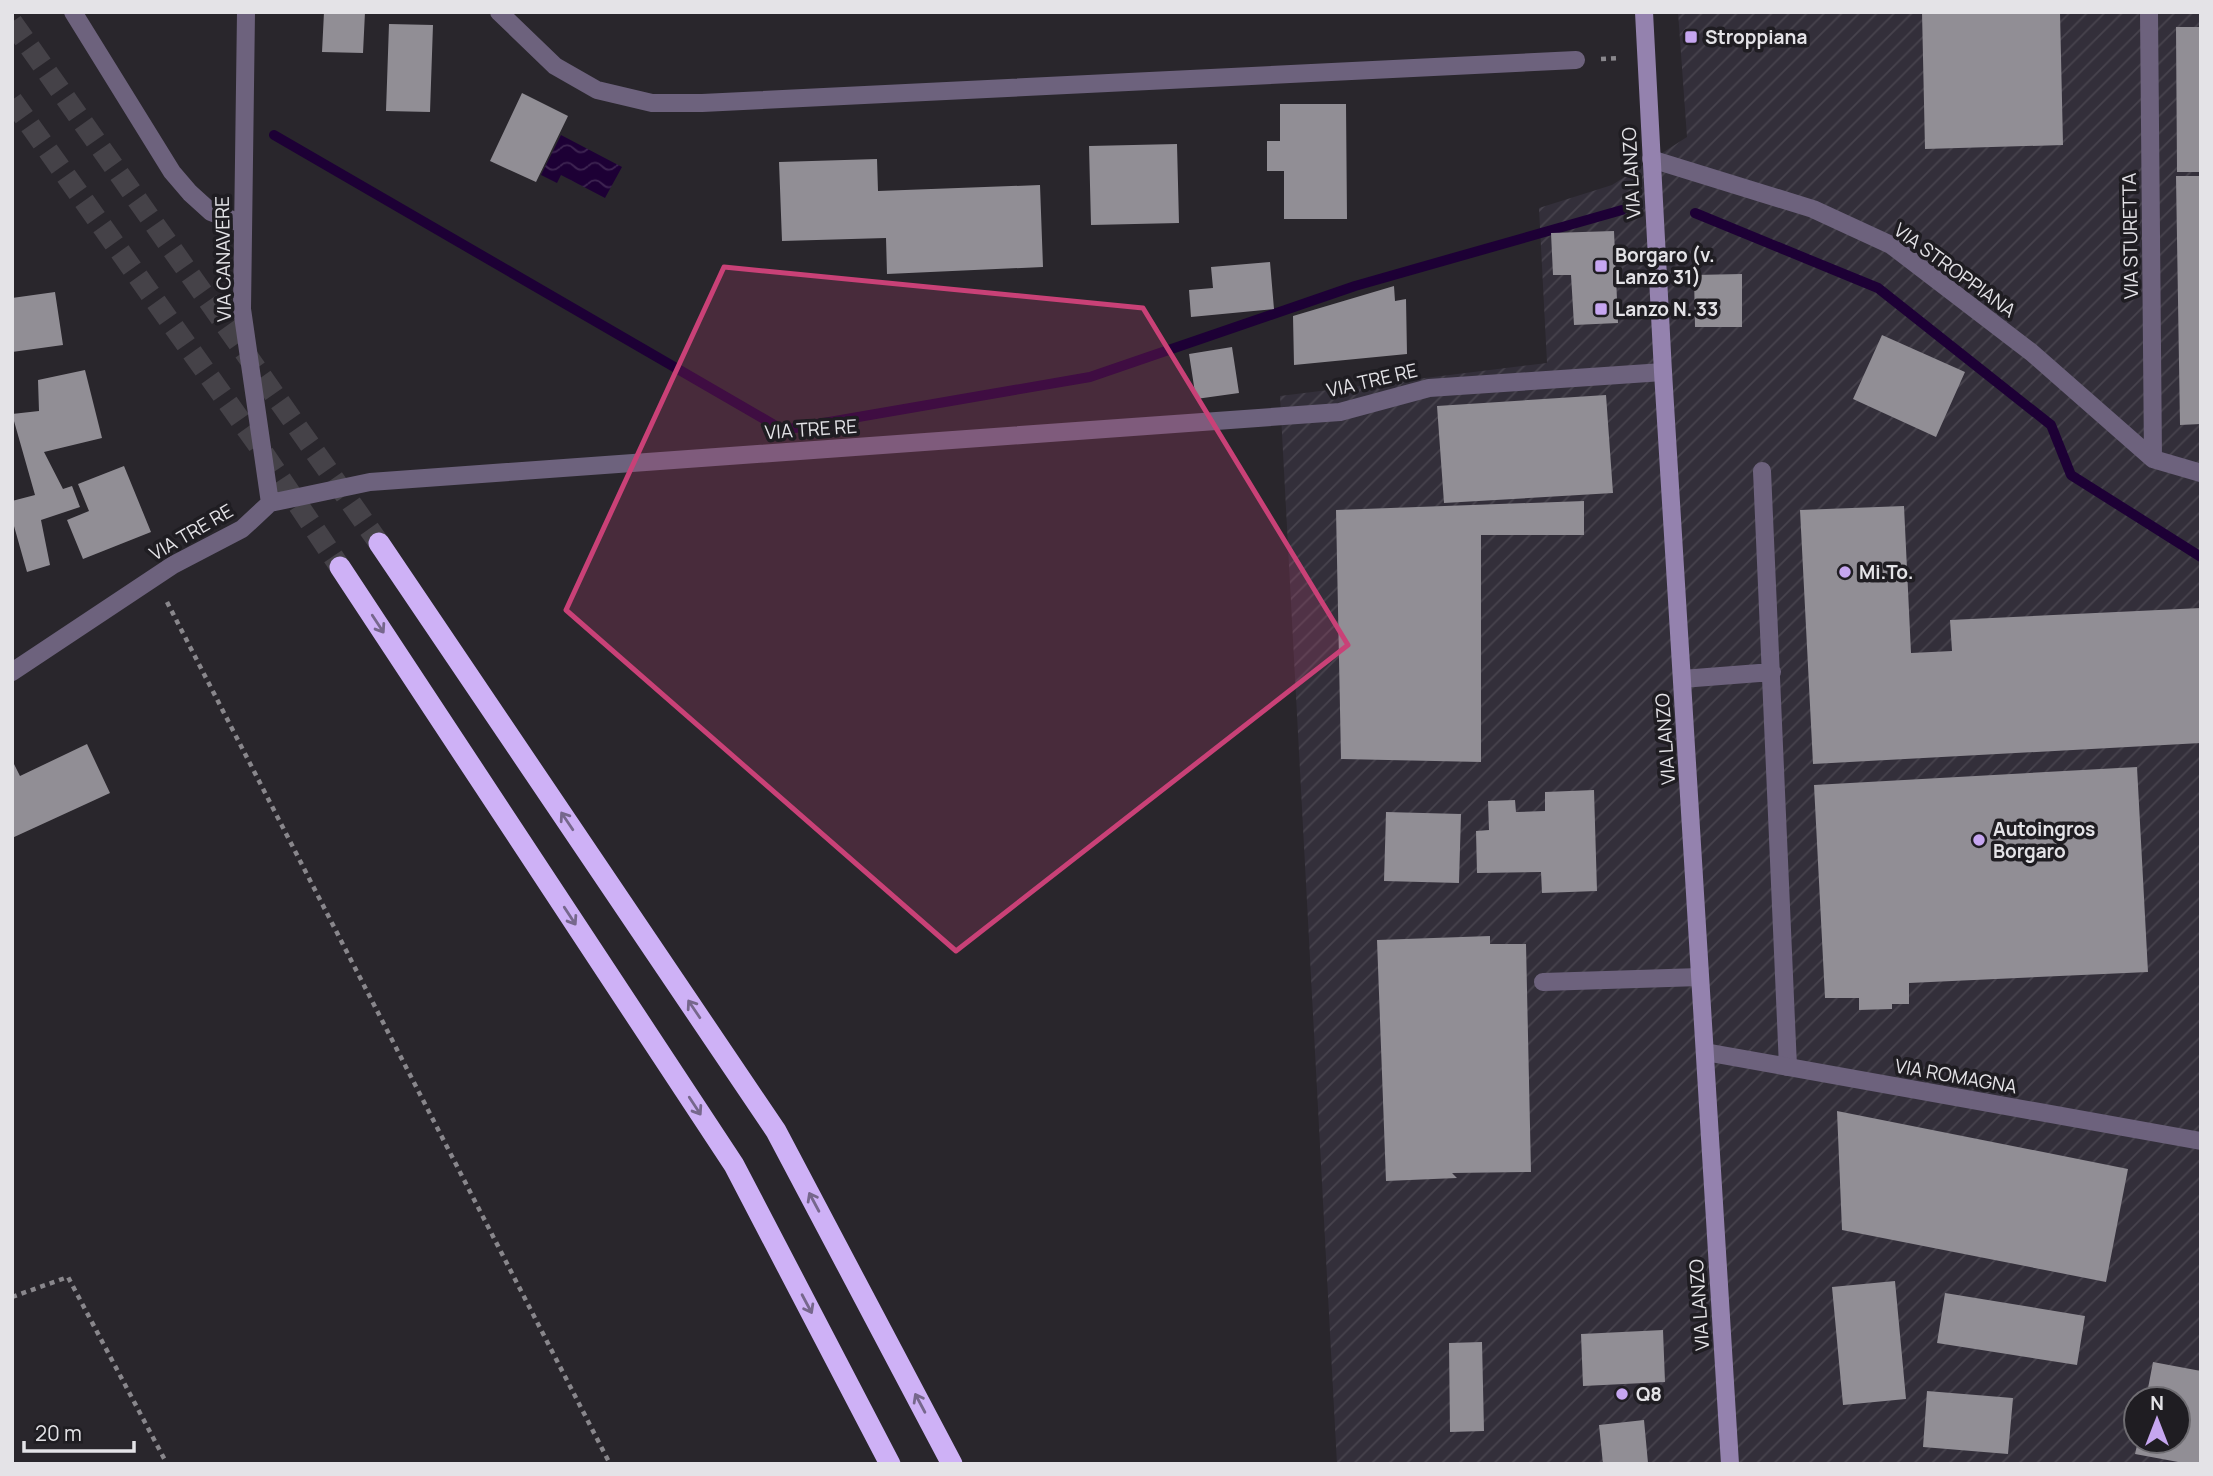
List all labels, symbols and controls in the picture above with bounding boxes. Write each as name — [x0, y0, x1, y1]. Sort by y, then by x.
place label: Stroppiana — [1705, 24, 1807, 50]
marker: Stroppiana — [1683, 29, 1699, 45]
street label: VIA LANZO — [1616, 126, 1646, 220]
street label: VIA STURETTA — [2116, 173, 2144, 299]
street label: VIA CANAVERE — [209, 196, 237, 322]
street label: VIA STROPPIANA — [1889, 217, 2021, 323]
place label: Borgaro (v. Lanzo 31) — [1615, 242, 1715, 290]
marker: Borgaro (v. Lanzo 31) — [1593, 258, 1609, 274]
place label: Lanzo N. 33 — [1615, 296, 1718, 322]
marker: Lanzo N. 33 — [1593, 301, 1609, 317]
street label: VIA TRE RE — [1324, 357, 1420, 403]
street label: VIA TRE RE — [764, 413, 858, 445]
street label: VIA TRE RE — [144, 498, 238, 566]
place label: Mi.To. — [1859, 559, 1913, 585]
marker: Mi.To. — [1837, 564, 1853, 580]
one-way arrow — [370, 614, 385, 633]
street label: VIA LANZO — [1649, 692, 1681, 786]
one-way arrow — [559, 812, 574, 831]
place label: Autoingros Borgaro — [1993, 816, 2095, 864]
marker: Autoingros Borgaro — [1971, 832, 1987, 848]
one-way arrow — [563, 906, 577, 925]
one-way arrow — [687, 1000, 701, 1019]
street label: VIA ROMAGNA — [1893, 1052, 2019, 1100]
one-way arrow — [688, 1096, 702, 1115]
one-way arrow — [807, 1192, 820, 1213]
street label: VIA LANZO — [1683, 1258, 1715, 1352]
one-way arrow — [800, 1293, 814, 1314]
place label: Q8 — [1636, 1381, 1662, 1407]
north arrow — [2122, 1385, 2192, 1455]
marker: Q8 — [1614, 1386, 1630, 1402]
text: N — [2150, 1390, 2164, 1416]
one-way arrow — [913, 1394, 927, 1414]
scale bar — [24, 1410, 135, 1454]
text: 20 m — [35, 1419, 82, 1447]

